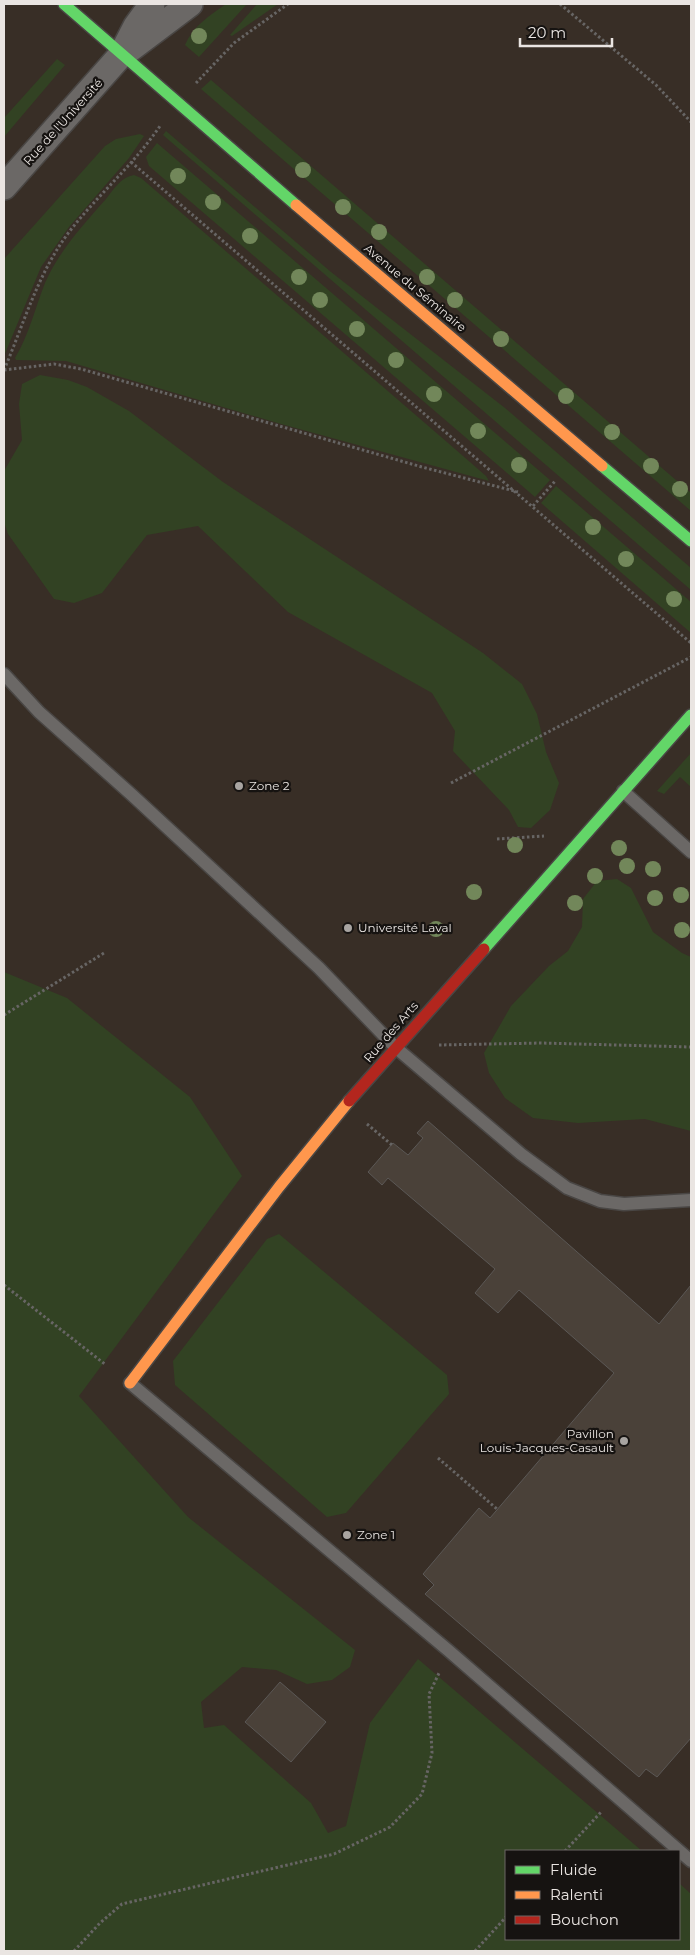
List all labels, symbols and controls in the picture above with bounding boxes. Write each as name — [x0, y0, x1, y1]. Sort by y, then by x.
scale bar — [520, 15, 612, 47]
text: 20 m — [528, 23, 566, 42]
street label: Rue de l'Université — [20, 75, 105, 168]
street label: Avenue du Séminaire — [361, 241, 469, 335]
place label: Zone 2 — [249, 778, 290, 793]
marker: Zone 2 — [233, 780, 245, 792]
place label: Université Laval — [358, 920, 452, 935]
marker: Université Laval — [342, 922, 354, 934]
street label: Rue des Arts — [360, 998, 421, 1065]
place label: Pavillon Louis-Jacques-Casault — [480, 1426, 614, 1455]
marker: Pavillon Louis-Jacques-Casault — [618, 1435, 630, 1447]
place label: Zone 1 — [357, 1527, 395, 1542]
marker: Zone 1 — [341, 1529, 353, 1541]
legend — [505, 1850, 680, 1940]
text: Fluide — [550, 1860, 597, 1879]
text: Ralenti — [550, 1885, 603, 1904]
text: Bouchon — [550, 1910, 619, 1929]

